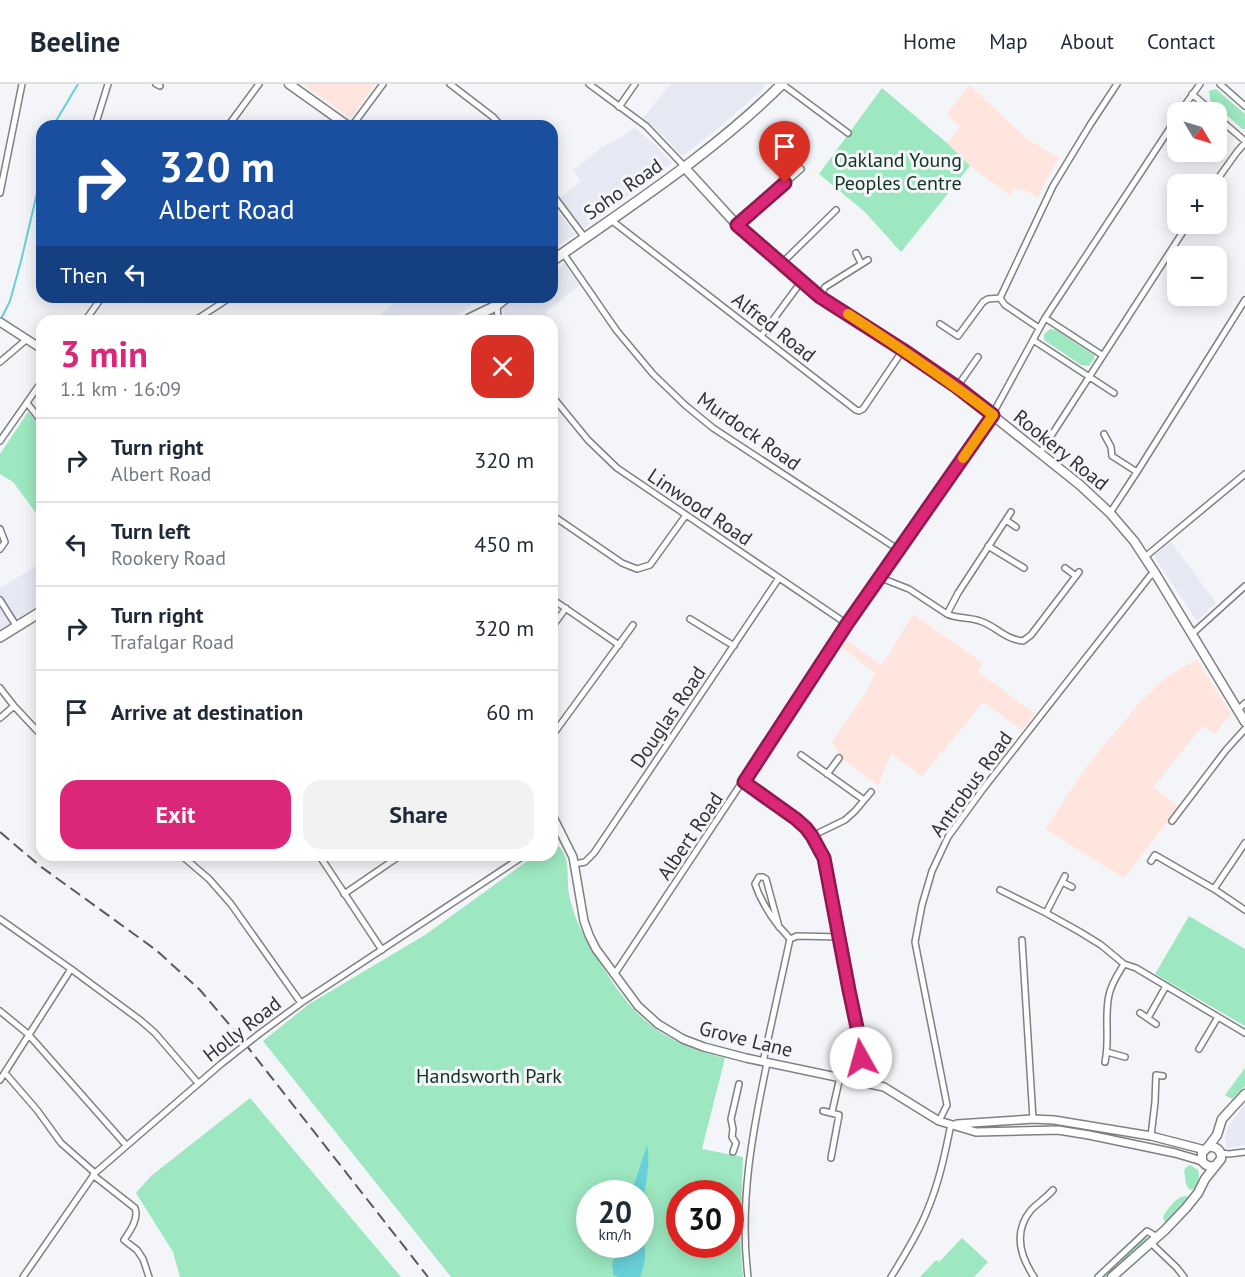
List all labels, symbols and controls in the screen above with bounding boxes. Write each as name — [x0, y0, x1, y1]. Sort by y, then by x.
text: Beeline — [30, 23, 120, 60]
text: Home — [903, 28, 956, 55]
text: Map — [989, 28, 1028, 55]
text: About — [1061, 28, 1114, 55]
text: Contact — [1147, 28, 1215, 55]
north arrow — [1167, 102, 1227, 162]
map controls — [1167, 102, 1227, 306]
pin — [759, 121, 810, 183]
icon: arrive — [768, 130, 801, 163]
text: 320 m — [159, 139, 275, 194]
icon: right — [60, 144, 138, 222]
park label: Oakland Young Peoples Centre — [834, 147, 962, 196]
street label: Soho Road — [578, 152, 668, 226]
button: + — [1167, 174, 1227, 234]
text: Albert Road — [159, 192, 295, 226]
button: − — [1167, 246, 1227, 306]
icon: left — [119, 258, 152, 291]
text: Then — [60, 261, 107, 289]
street label: Alfred Road — [727, 286, 821, 368]
text: 3 min — [60, 330, 148, 377]
button: close — [471, 335, 534, 398]
text: 1.1 km · 16:09 — [60, 376, 181, 402]
street label: Murdock Road — [692, 386, 806, 476]
street label: Rookery Road — [1008, 404, 1114, 496]
text: Turn right — [111, 433, 203, 461]
icon: right — [60, 444, 93, 477]
text: 320 m — [474, 446, 534, 474]
text: Albert Road — [111, 461, 211, 487]
street label: Linwood Road — [643, 462, 757, 552]
text: Turn left — [111, 517, 191, 545]
icon: left — [60, 528, 93, 561]
text: 450 m — [474, 530, 534, 558]
text: Rookery Road — [111, 545, 226, 571]
text: Turn right — [111, 601, 203, 629]
icon: right — [60, 612, 93, 645]
text: 320 m — [474, 614, 534, 642]
text: Trafalgar Road — [111, 629, 234, 655]
street label: Douglas Road — [624, 661, 712, 773]
icon: arrive — [60, 696, 93, 729]
text: Arrive at destination — [111, 698, 303, 726]
text: 60 m — [486, 698, 534, 726]
street label: Antrobus Road — [924, 726, 1018, 842]
button: Exit — [60, 780, 291, 849]
button: Share — [303, 780, 534, 849]
street label: Albert Road — [651, 787, 729, 885]
street label: Holly Road — [198, 990, 286, 1068]
street label: Grove Lane — [697, 1015, 795, 1063]
position arrow — [829, 1026, 893, 1090]
park label: Handsworth Park — [416, 1063, 562, 1089]
speed limit sign: 30 — [666, 1180, 744, 1258]
text: 20 — [598, 1192, 632, 1231]
text: km/h — [599, 1225, 631, 1244]

